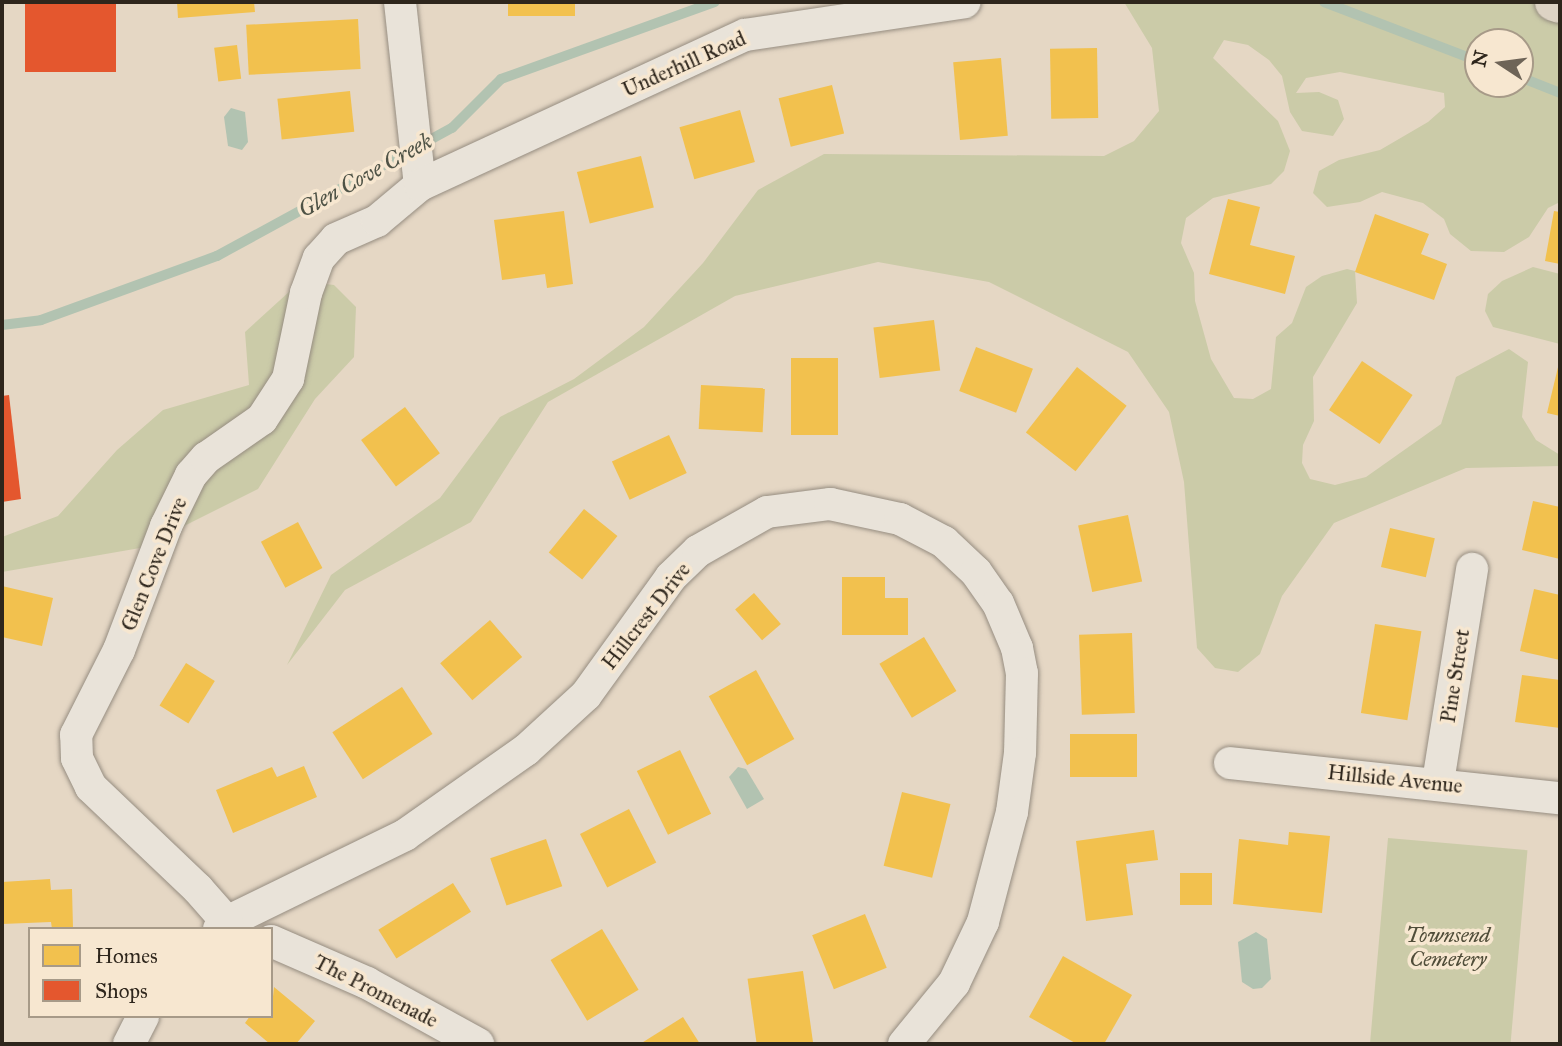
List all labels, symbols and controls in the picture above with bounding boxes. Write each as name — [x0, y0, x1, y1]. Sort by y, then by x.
street label: Underhill Road — [618, 26, 750, 102]
north arrow — [1464, 28, 1534, 98]
text: N — [1467, 48, 1493, 69]
water label: Glen Cove Creek — [293, 127, 437, 223]
street label: Glen Cove Drive — [116, 493, 192, 635]
street label: Hillcrest Drive — [596, 558, 696, 674]
street label: Pine Street — [1435, 627, 1475, 725]
street label: Hillside Avenue — [1326, 759, 1464, 799]
park label: Townsend Cemetery — [1406, 922, 1490, 972]
legend — [28, 927, 273, 1018]
text: Homes — [95, 943, 158, 969]
street label: The Promenade — [310, 949, 442, 1033]
text: Shops — [95, 978, 148, 1004]

